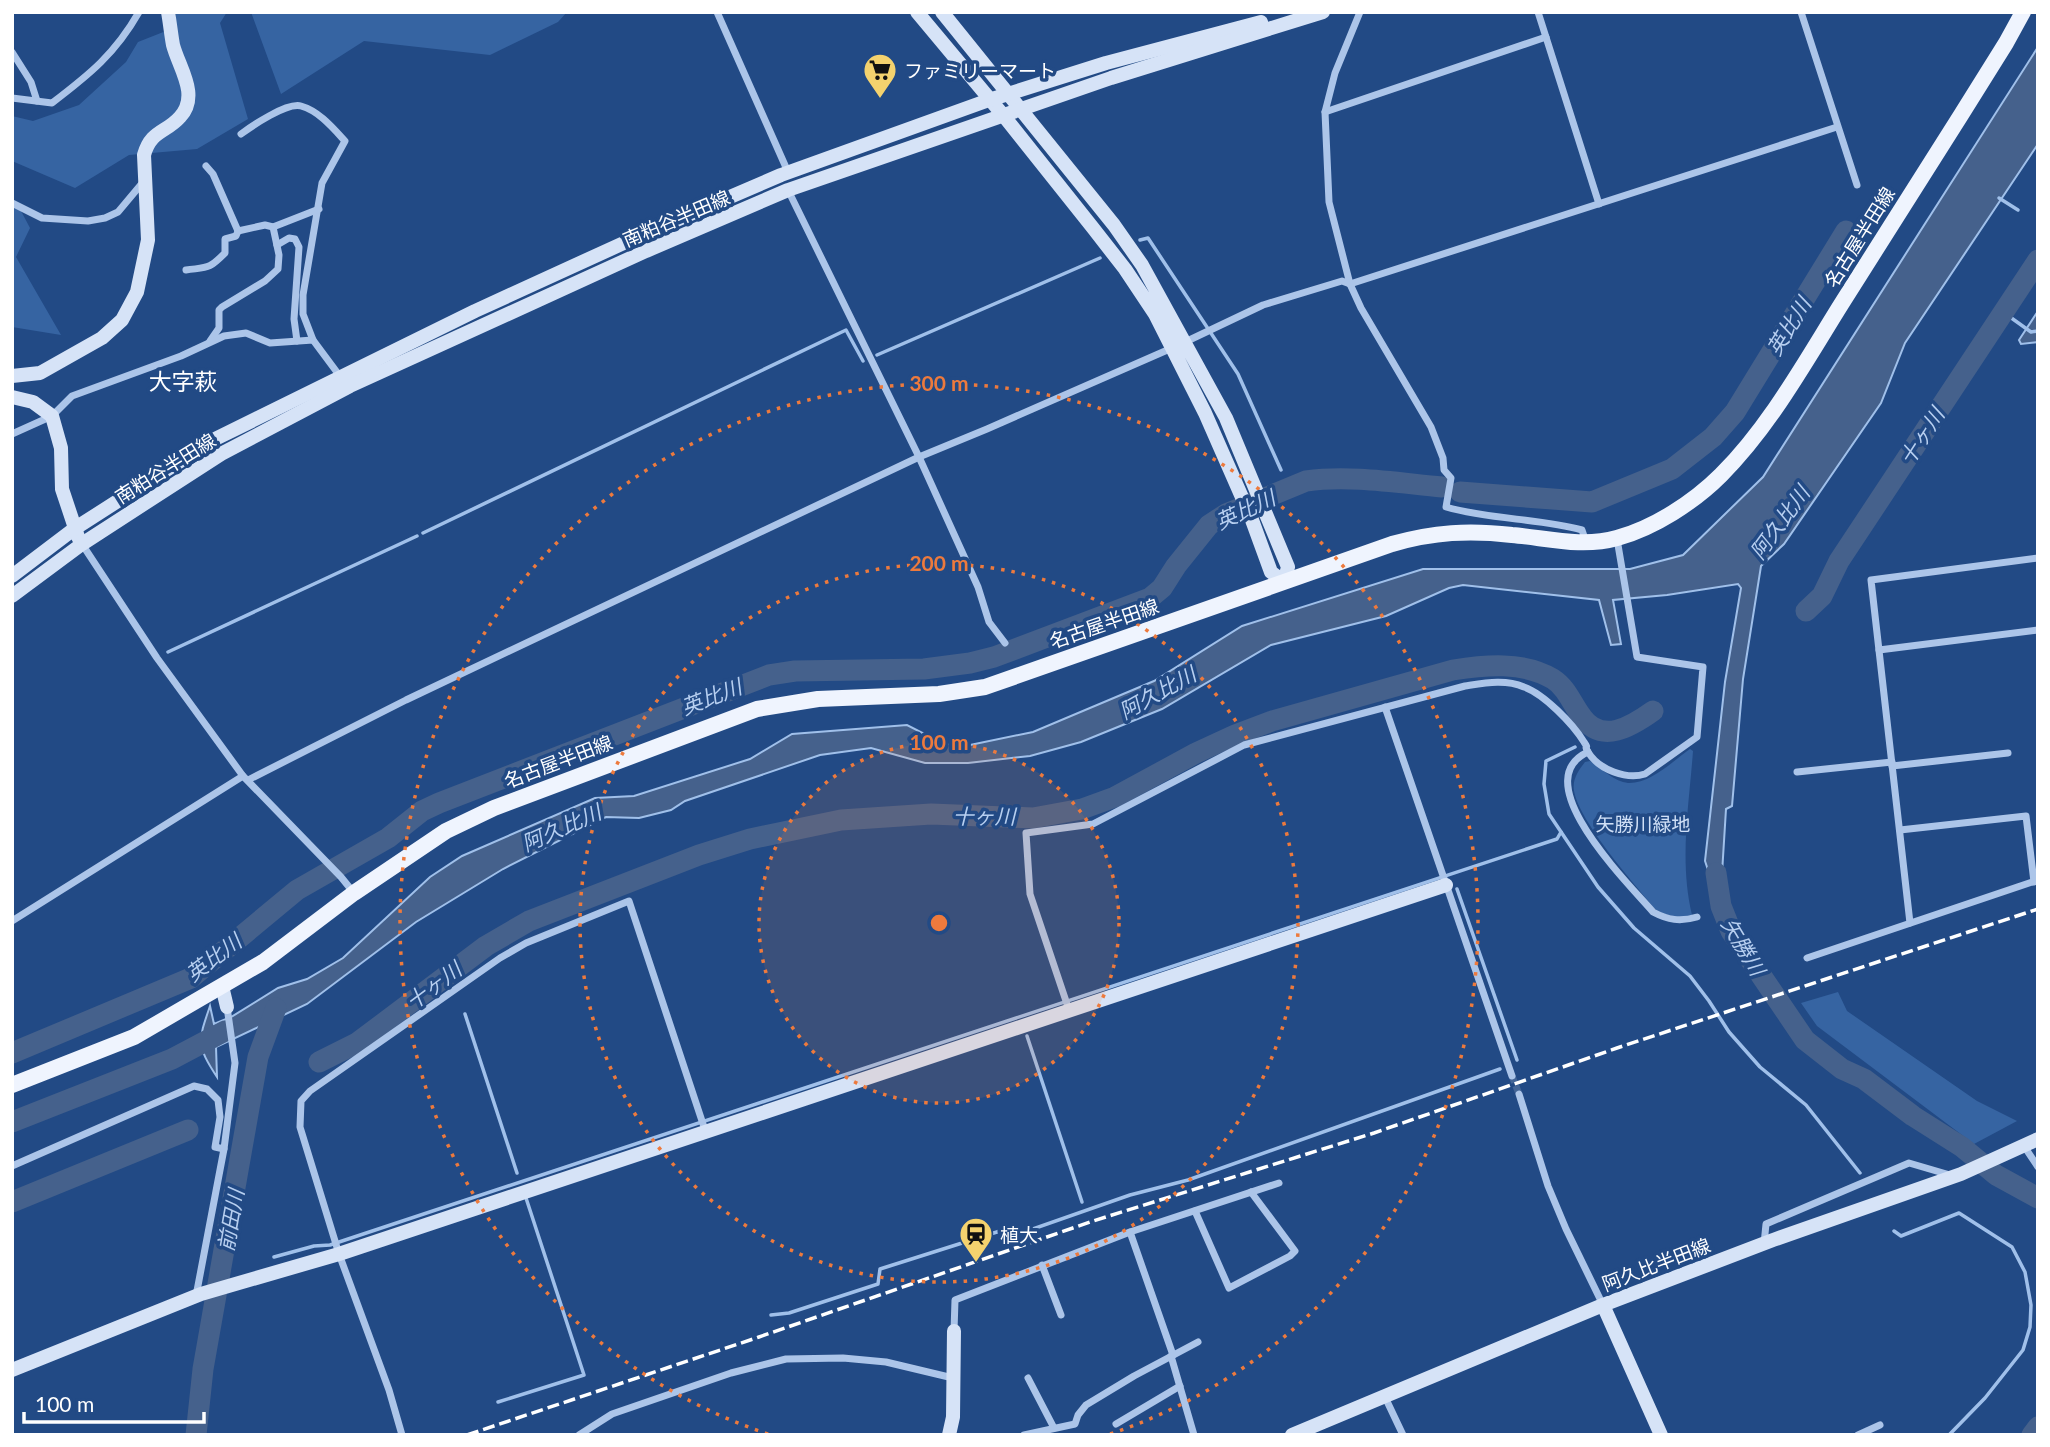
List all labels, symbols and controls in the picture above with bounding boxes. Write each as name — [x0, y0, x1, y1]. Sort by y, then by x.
supermarket icon: ファミリーマート — [861, 51, 899, 100]
place label: ファミリーマート — [904, 59, 1056, 82]
street label: 名古屋半田線 — [1819, 183, 1899, 291]
street label: 南粕谷半田線 — [619, 185, 733, 251]
water label: 英比川 — [1761, 291, 1816, 359]
district label: 大字萩 — [149, 367, 218, 395]
text: 300 m — [909, 370, 969, 395]
water label: 十ヶ川 — [1893, 401, 1950, 469]
street label: 南粕谷半田線 — [111, 428, 219, 508]
water label: 阿久比川 — [1744, 479, 1815, 563]
water label: 英比川 — [1211, 484, 1281, 534]
text: 200 m — [909, 550, 969, 575]
street label: 名古屋半田線 — [1046, 594, 1162, 652]
water label: 阿久比川 — [1114, 660, 1202, 723]
water label: 英比川 — [677, 672, 747, 719]
text: 100 m — [909, 729, 969, 754]
street label: 名古屋半田線 — [501, 730, 615, 792]
water label: 阿久比川 — [518, 798, 606, 856]
water label: 十ヶ川 — [953, 803, 1017, 828]
park label: 矢勝川緑地 — [1595, 812, 1691, 835]
centre of rings — [927, 911, 951, 935]
water label: 矢勝川 — [1717, 913, 1772, 981]
water label: 英比川 — [180, 927, 247, 986]
water label: 十ヶ川 — [400, 955, 467, 1014]
water label: 前田川 — [212, 1185, 248, 1253]
station icon: 植大 — [957, 1215, 995, 1264]
place label: 植大 — [1000, 1223, 1038, 1246]
street label: 阿久比半田線 — [1599, 1233, 1713, 1295]
scale bar — [24, 1380, 205, 1424]
text: 100 m — [35, 1391, 94, 1416]

